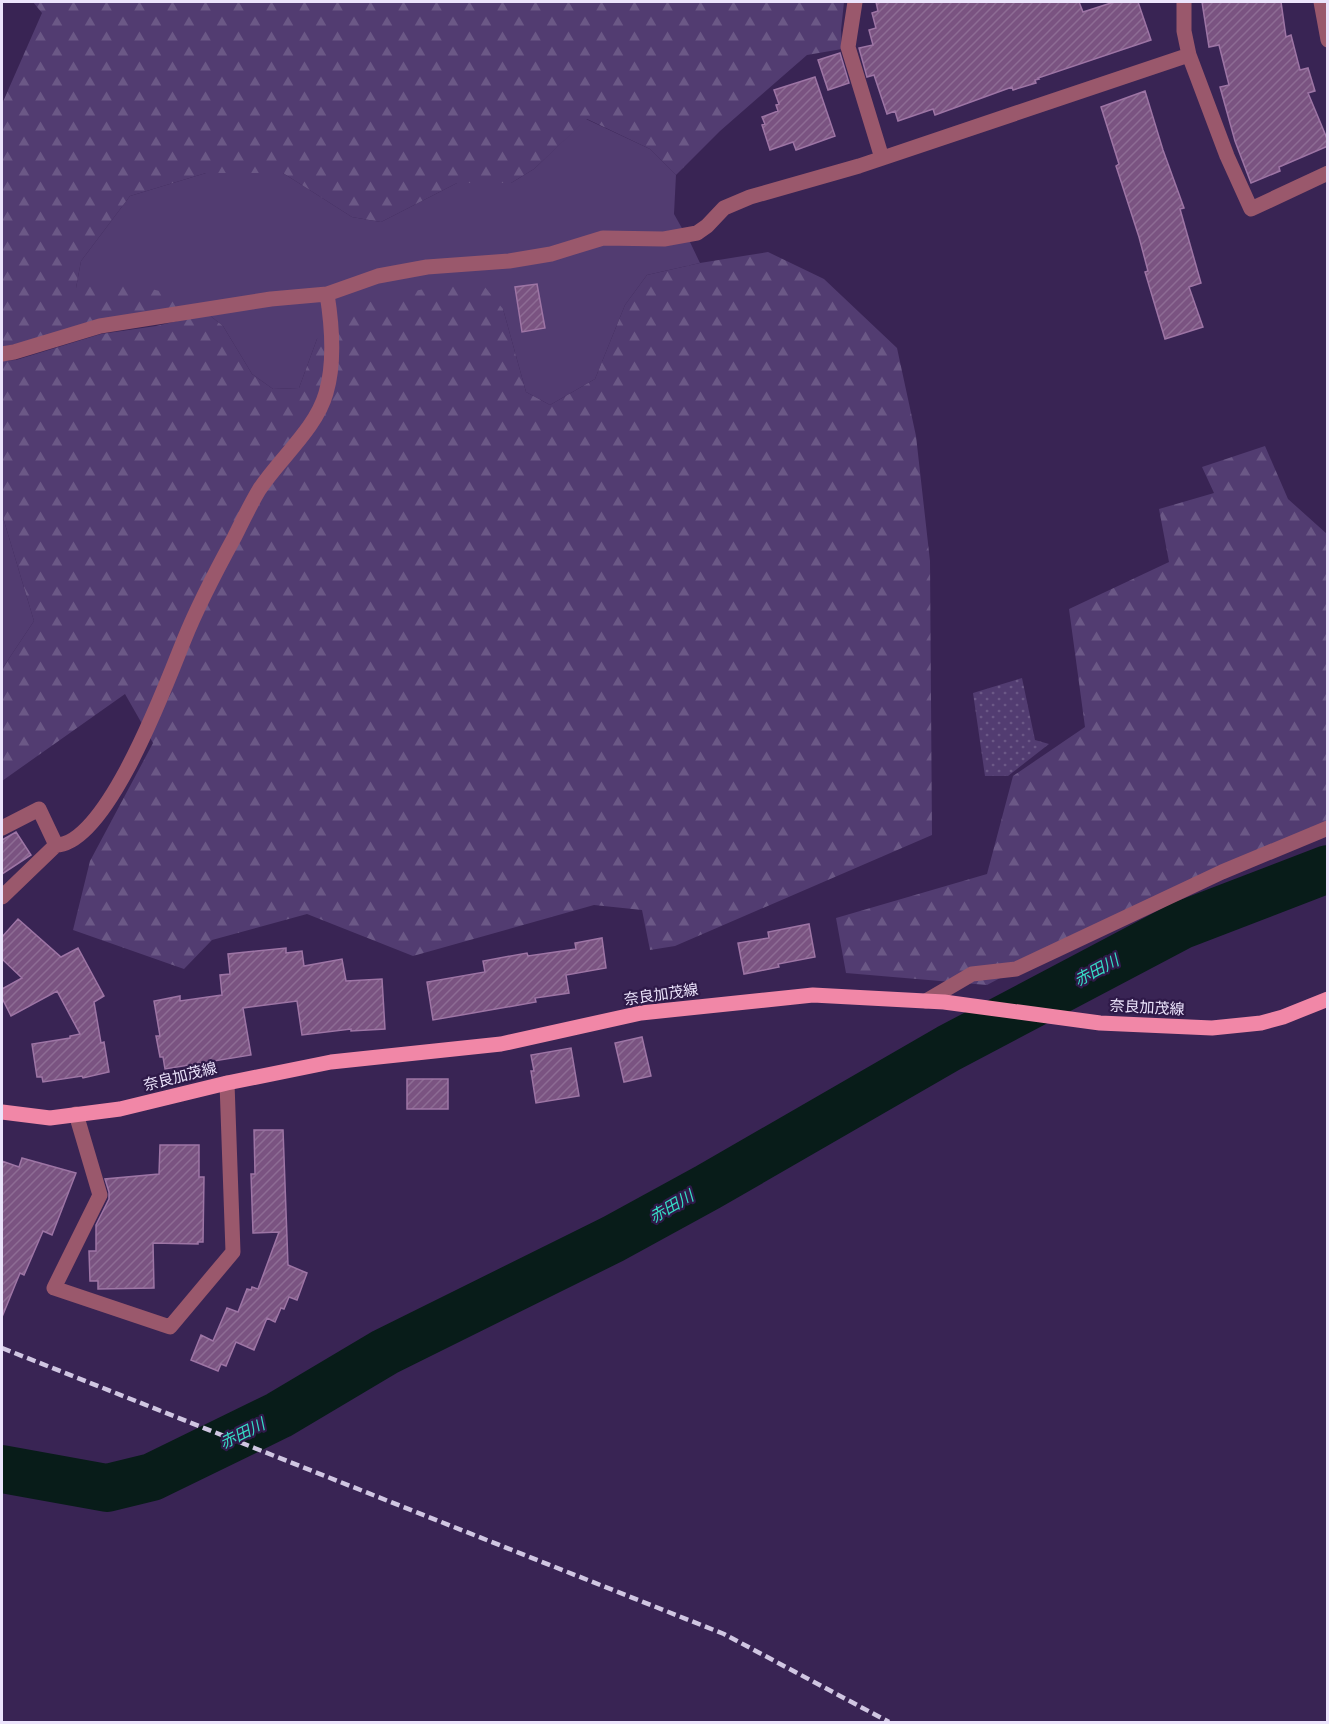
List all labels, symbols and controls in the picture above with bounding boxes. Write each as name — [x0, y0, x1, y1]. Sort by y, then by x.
water label: 赤田川 — [1070, 949, 1124, 990]
street label: 奈良加茂線 — [623, 979, 699, 1009]
street label: 奈良加茂線 — [1109, 996, 1185, 1018]
street label: 奈良加茂線 — [141, 1058, 219, 1094]
water label: 赤田川 — [645, 1184, 699, 1227]
water label: 赤田川 — [216, 1413, 270, 1453]

